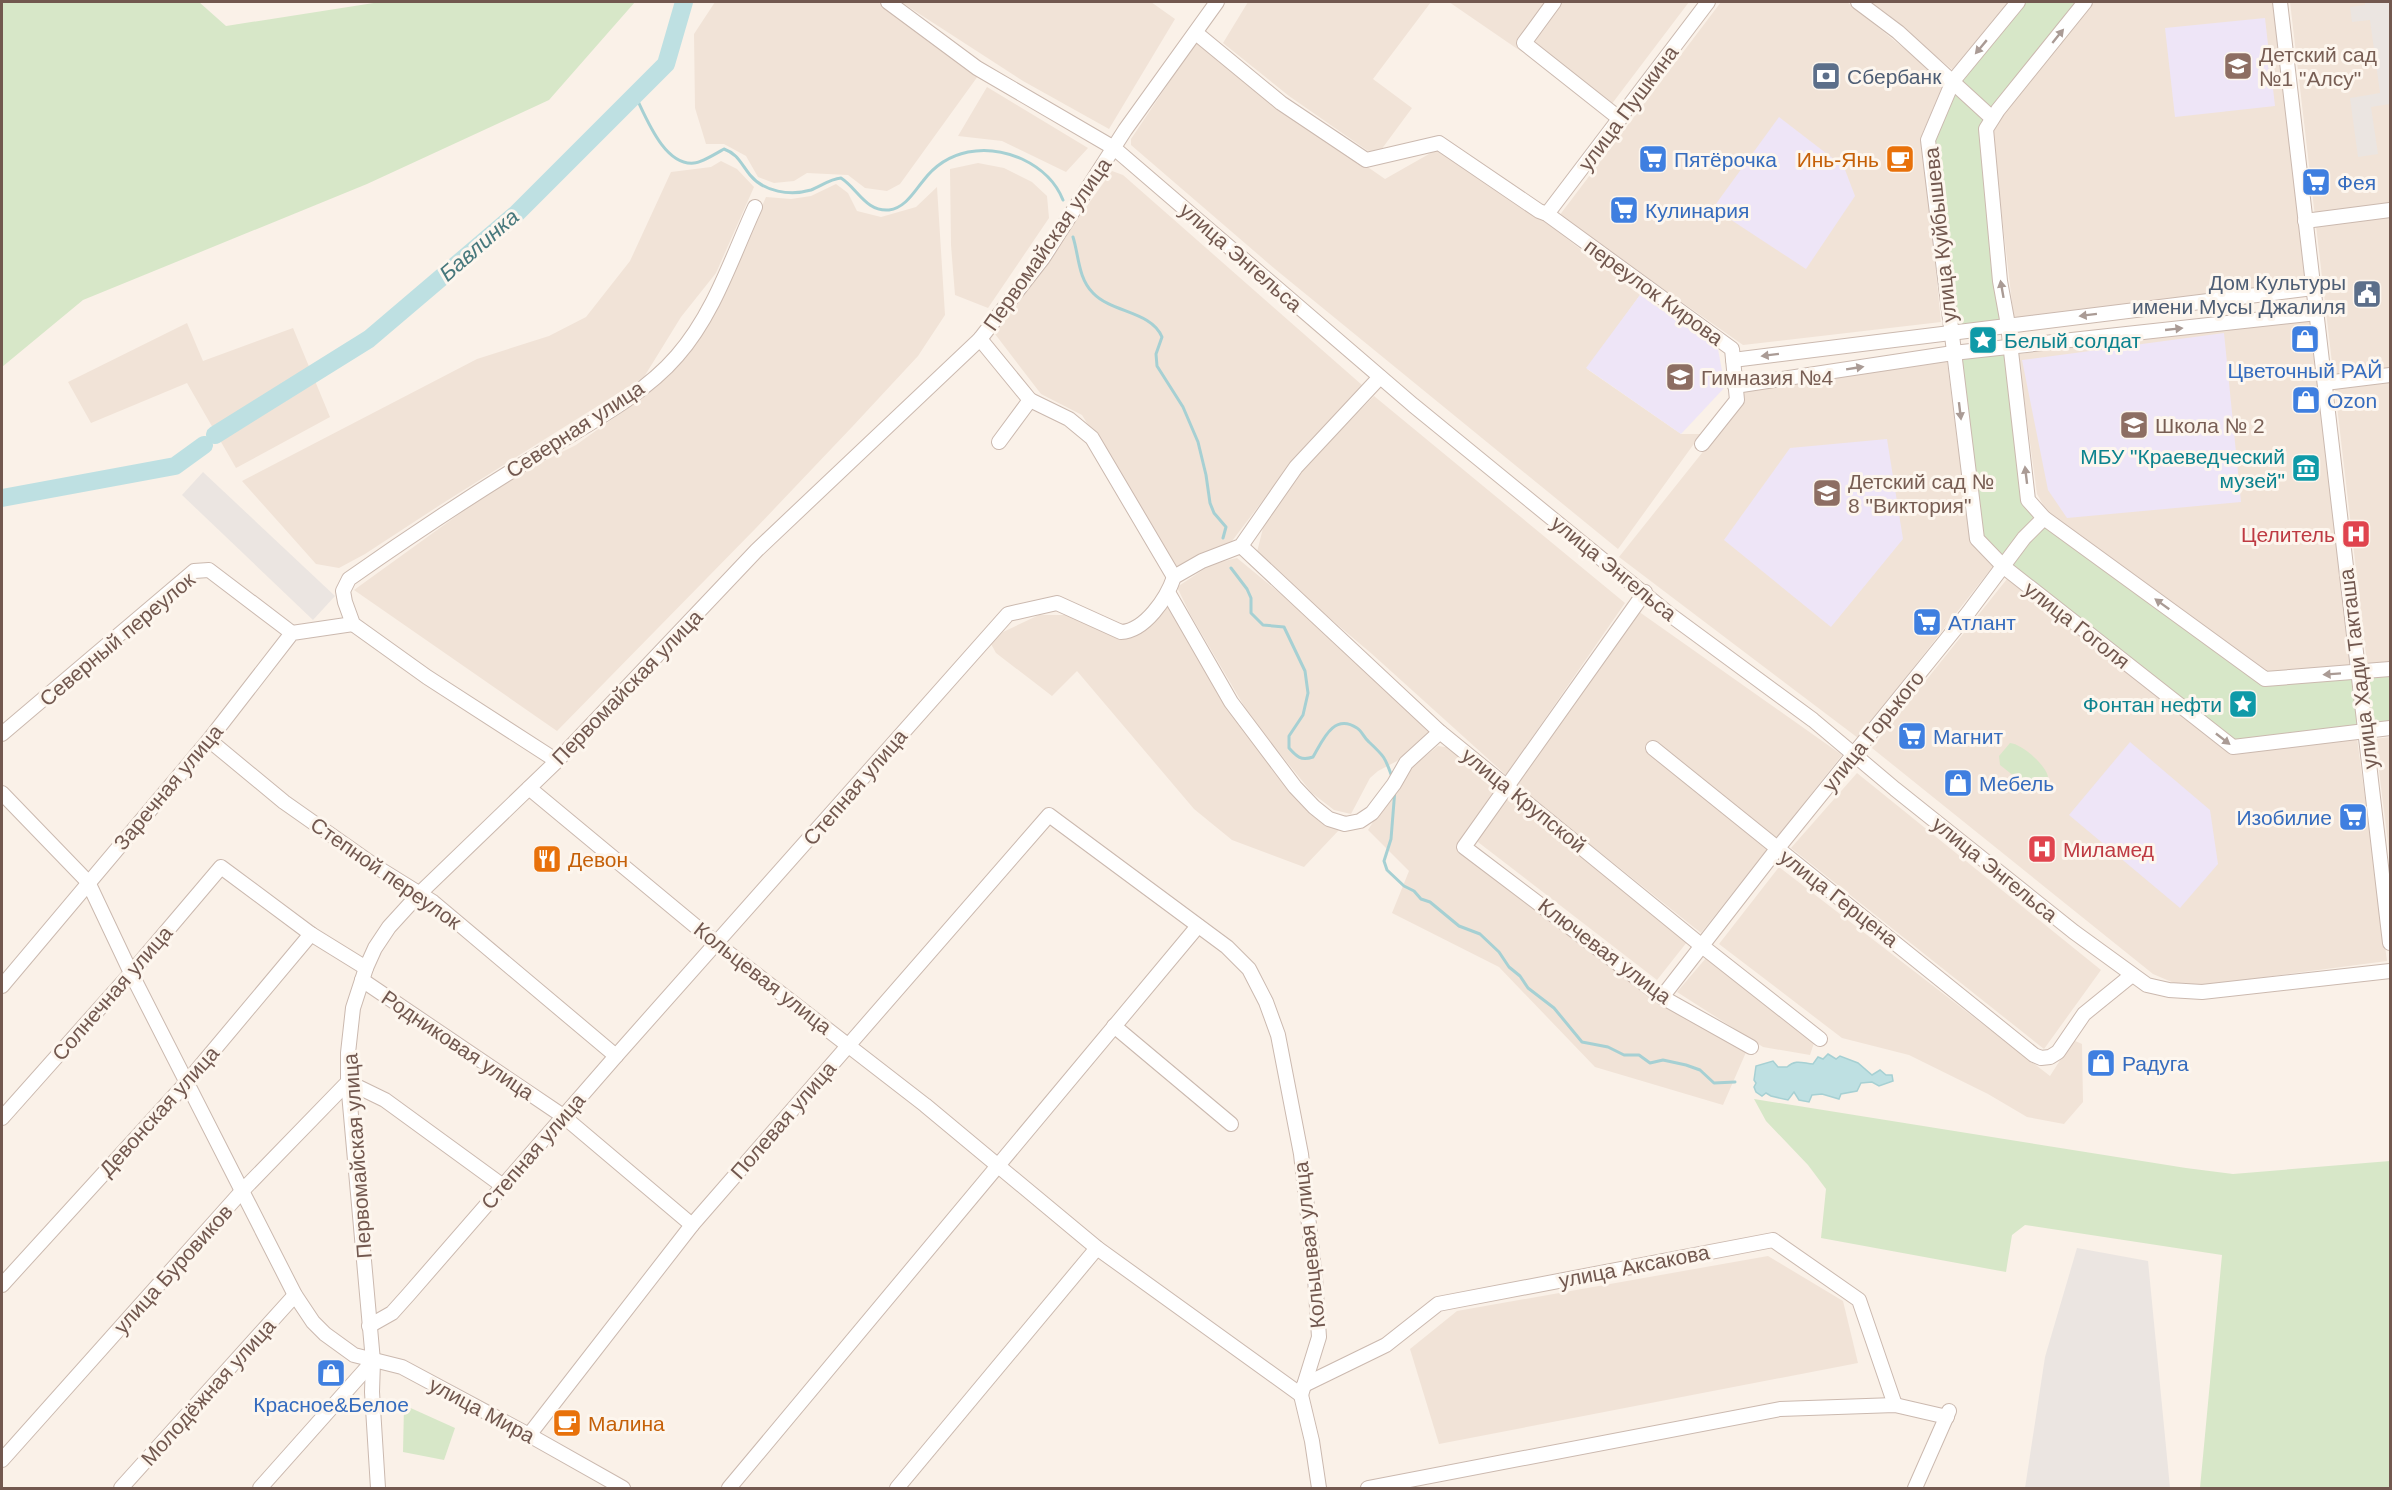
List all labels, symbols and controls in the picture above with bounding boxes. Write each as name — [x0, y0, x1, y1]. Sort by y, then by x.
one-way arrow — [2051, 28, 2064, 44]
one-way arrow — [1975, 39, 1988, 54]
street label: улица Пушкина — [1574, 41, 1683, 175]
place label: Детский сад №1 "Алсу" — [2259, 43, 2377, 90]
school or university icon: Детский сад №1 "Алсу" — [2222, 50, 2254, 82]
bank icon: Сбербанк — [1810, 60, 1842, 92]
place label: Сбербанк — [1847, 65, 1942, 88]
supermarket icon: Пятёрочка — [1637, 143, 1669, 175]
cafe icon: Инь-Янь — [1884, 143, 1916, 175]
street label: улица Куйбышева — [1919, 146, 1961, 324]
place label: Пятёрочка — [1674, 148, 1777, 171]
place label: Инь-Янь — [1797, 148, 1879, 171]
street label: Первомайская улица — [979, 153, 1116, 335]
supermarket icon: Фея — [2300, 166, 2332, 198]
place label: Фея — [2337, 171, 2376, 194]
supermarket icon: Кулинария — [1608, 194, 1640, 226]
street label: улица Энгельса — [1175, 198, 1307, 316]
place label: Кулинария — [1645, 199, 1749, 222]
water label: Бавлинка — [434, 204, 524, 286]
street label: переулок Кирова — [1580, 234, 1728, 350]
place label: Дом Культуры имени Мусы Джалиля — [2132, 271, 2346, 318]
public building icon: Дом Культуры имени Мусы Джалиля — [2351, 278, 2383, 310]
one-way arrow — [1997, 279, 2006, 298]
one-way arrow — [2079, 311, 2098, 320]
shop icon: Цветочный РАЙ — [2289, 323, 2321, 355]
place icon: Белый солдат — [1967, 324, 1999, 356]
one-way arrow — [2164, 324, 2183, 334]
place label: Белый солдат — [2004, 329, 2141, 352]
one-way arrow — [1760, 350, 1779, 360]
place label: Цветочный РАЙ — [2228, 359, 2382, 382]
school or university icon: Гимназия №4 — [1664, 361, 1696, 393]
one-way arrow — [1846, 363, 1865, 372]
place label: Гимназия №4 — [1701, 366, 1833, 389]
street label: Северная улица — [502, 376, 648, 482]
shop icon: Ozon — [2290, 384, 2322, 416]
place label: Ozon — [2327, 389, 2377, 412]
one-way arrow — [1955, 402, 1965, 421]
school or university icon: Школа № 2 — [2118, 409, 2150, 441]
place label: Школа № 2 — [2155, 414, 2265, 437]
place label: МБУ "Краеведческий музей" — [2080, 445, 2285, 492]
museum icon: МБУ "Краеведческий музей" — [2290, 452, 2322, 484]
one-way arrow — [2021, 465, 2030, 484]
place label: Детский сад № 8 "Виктория" — [1848, 470, 1994, 517]
school or university icon: Детский сад № 8 "Виктория" — [1811, 477, 1843, 509]
street label: улица Энгельса — [1547, 511, 1681, 626]
hospital icon: Целитель — [2340, 518, 2372, 550]
place label: Целитель — [2241, 523, 2335, 546]
street label: Северный переулок — [35, 567, 200, 710]
street label: улица Хади Такташа — [2334, 567, 2382, 770]
street label: улица Гоголя — [2020, 577, 2134, 673]
one-way arrow — [2154, 598, 2170, 610]
street label: Первомайская улица — [547, 605, 707, 769]
supermarket icon: Атлант — [1911, 606, 1943, 638]
place label: Атлант — [1948, 611, 2016, 634]
street label: улица Горького — [1818, 666, 1928, 796]
one-way arrow — [2323, 670, 2342, 679]
place icon: Фонтан нефти — [2227, 688, 2259, 720]
place label: Фонтан нефти — [2083, 693, 2222, 716]
street label: Заречная улица — [109, 720, 227, 854]
supermarket icon: Магнит — [1896, 720, 1928, 752]
street label: Степная улица — [798, 724, 912, 850]
place label: Магнит — [1933, 725, 2003, 748]
one-way arrow — [2215, 733, 2231, 746]
street label: улица Крупской — [1458, 743, 1590, 857]
shop icon: Мебель — [1942, 767, 1974, 799]
place label: Мебель — [1979, 772, 2054, 795]
supermarket icon: Изобилие — [2337, 801, 2369, 833]
place label: Изобилие — [2236, 806, 2332, 829]
street label: улица Энгельса — [1928, 812, 2062, 927]
street label: Степной переулок — [306, 813, 466, 934]
hospital icon: Миламед — [2026, 833, 2058, 865]
place label: Миламед — [2063, 838, 2154, 861]
restaurant icon: Девон — [531, 843, 563, 875]
street label: улица Герцена — [1775, 845, 1903, 951]
place label: Девон — [568, 848, 628, 871]
street label: Ключевая улица — [1534, 894, 1676, 1008]
street label: Кольцевая улица — [690, 917, 836, 1039]
street label: Солнечная улица — [47, 921, 177, 1065]
street label: Родниковая улица — [378, 986, 539, 1105]
street label: Девонская улица — [95, 1041, 224, 1181]
shop icon: Радуга — [2085, 1047, 2117, 1079]
street label: Первомайская улица — [338, 1052, 376, 1259]
place label: Радуга — [2122, 1052, 2189, 1075]
street label: Полевая улица — [726, 1056, 840, 1183]
street label: Степная улица — [476, 1088, 590, 1214]
street label: Кольцевая улица — [1289, 1160, 1329, 1330]
street label: улица Буровиков — [109, 1200, 237, 1338]
street label: улица Аксакова — [1557, 1240, 1712, 1292]
street label: Молодёжная улица — [136, 1314, 280, 1470]
shop icon: Красное&Белое — [315, 1357, 347, 1389]
street label: улица Мира — [425, 1373, 539, 1448]
place label: Красное&Белое — [253, 1393, 409, 1416]
cafe icon: Малина — [551, 1407, 583, 1439]
place label: Малина — [588, 1412, 665, 1435]

